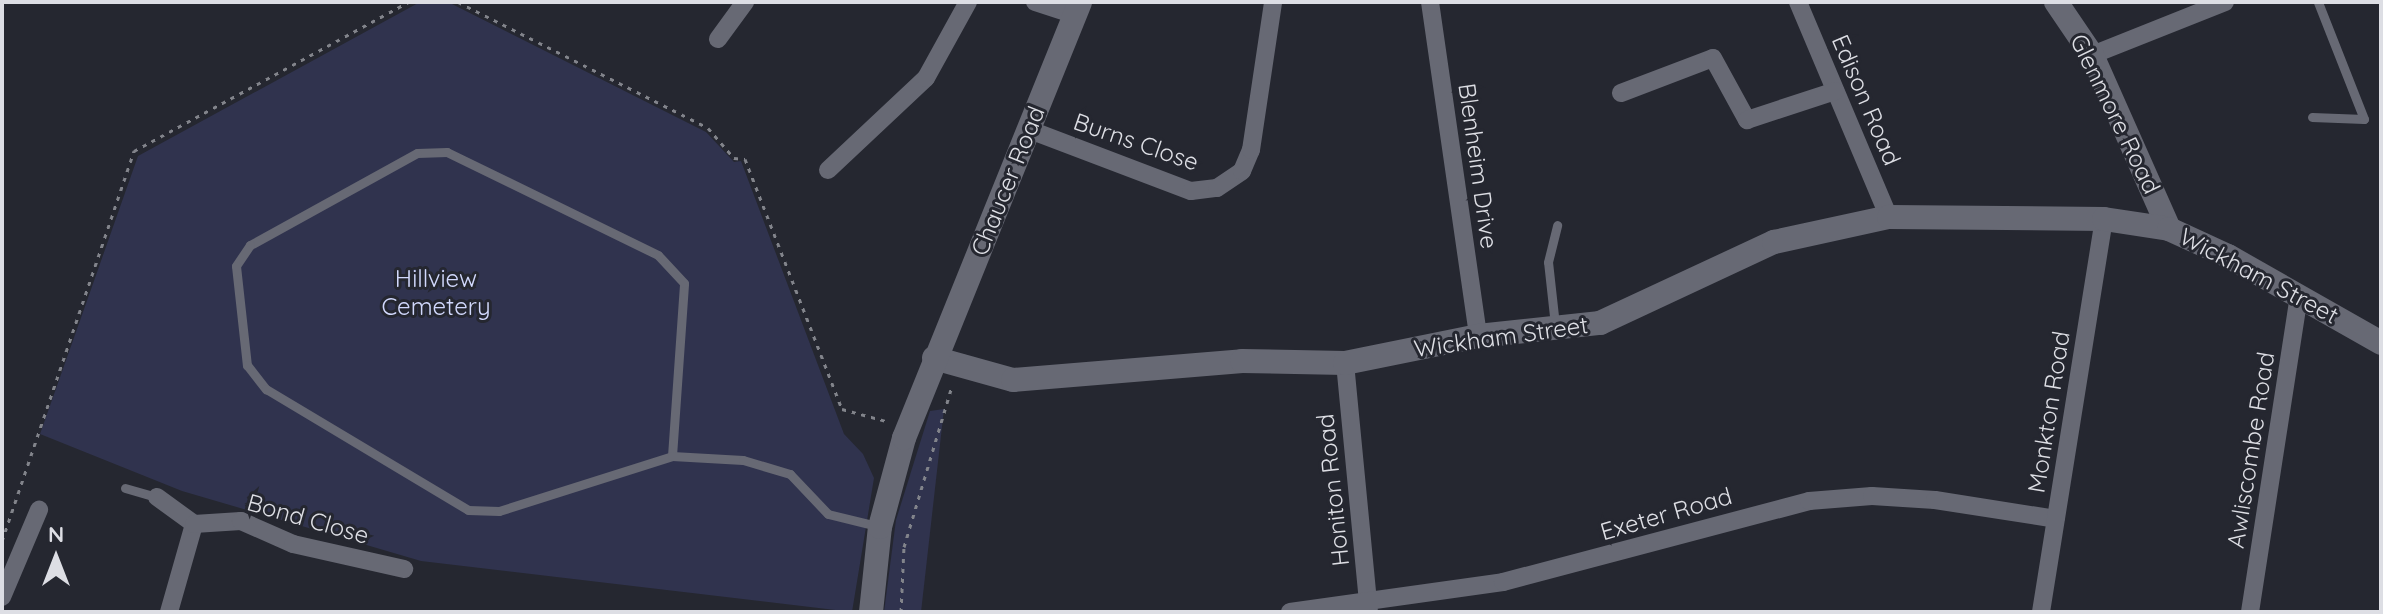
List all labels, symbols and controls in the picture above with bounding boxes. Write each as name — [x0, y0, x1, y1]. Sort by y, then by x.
street label: Glenmore Road — [2064, 29, 2166, 199]
street label: Edison Road — [1826, 30, 1906, 170]
street label: Blenheim Drive — [1452, 81, 1504, 251]
street label: Chaucer Road — [965, 102, 1051, 260]
street label: Burns Close — [1070, 107, 1202, 177]
street label: Wickham Street — [2175, 222, 2343, 330]
park label: Hillview Cemetery — [381, 265, 491, 321]
street label: Wickham Street — [1412, 311, 1590, 363]
street label: Monkton Road — [2022, 329, 2076, 495]
street label: Awliscombe Road — [2221, 350, 2281, 550]
street label: Honiton Road — [1311, 412, 1355, 568]
street label: Exeter Road — [1597, 481, 1735, 547]
street label: Bond Close — [244, 488, 372, 550]
north arrow — [16, 518, 96, 598]
text: N — [48, 520, 64, 548]

